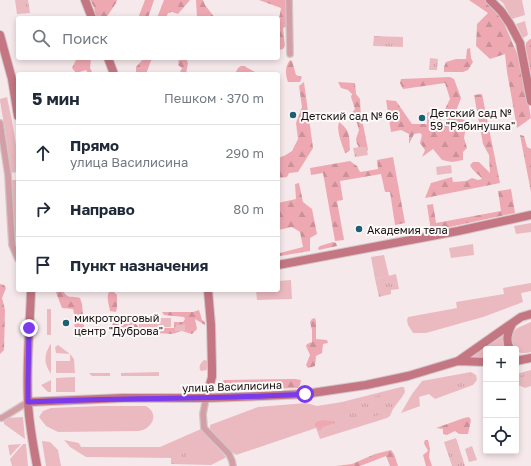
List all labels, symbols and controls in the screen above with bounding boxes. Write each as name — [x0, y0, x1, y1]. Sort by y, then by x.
search box — [16, 16, 280, 60]
icon: search — [30, 27, 52, 49]
text: Поиск — [62, 29, 108, 47]
text: 5 мин — [32, 88, 80, 109]
text: Пешком · 370 m — [164, 90, 264, 106]
place label: Детский сад № 59 "Рябинушка" — [430, 106, 515, 132]
place label: Детский сад № 66 — [301, 109, 399, 122]
marker: Детский сад № 66 — [288, 110, 298, 120]
marker: Детский сад № 59 "Рябинушка" — [417, 113, 427, 123]
text: Прямо — [70, 136, 119, 154]
icon: ahead — [32, 142, 54, 164]
text: 290 m — [226, 145, 264, 161]
text: улица Василисина — [70, 154, 188, 170]
icon: right — [32, 198, 54, 220]
text: Направо — [70, 200, 135, 218]
text: 80 m — [233, 201, 264, 217]
place label: Академия тела — [367, 223, 448, 236]
marker: Академия тела — [354, 224, 364, 234]
icon: arrive — [32, 254, 54, 276]
text: Пункт назначения — [70, 256, 208, 274]
place label: микроторговый центр "Дуброва" — [74, 311, 163, 337]
marker: микроторговый центр "Дуброва" — [61, 318, 71, 328]
route end — [20, 319, 38, 337]
map controls — [483, 346, 519, 454]
button: + — [483, 346, 519, 382]
street label: улица Василисина — [182, 378, 282, 394]
button: − — [483, 382, 519, 418]
route start — [296, 385, 314, 403]
button: locate — [483, 418, 519, 454]

